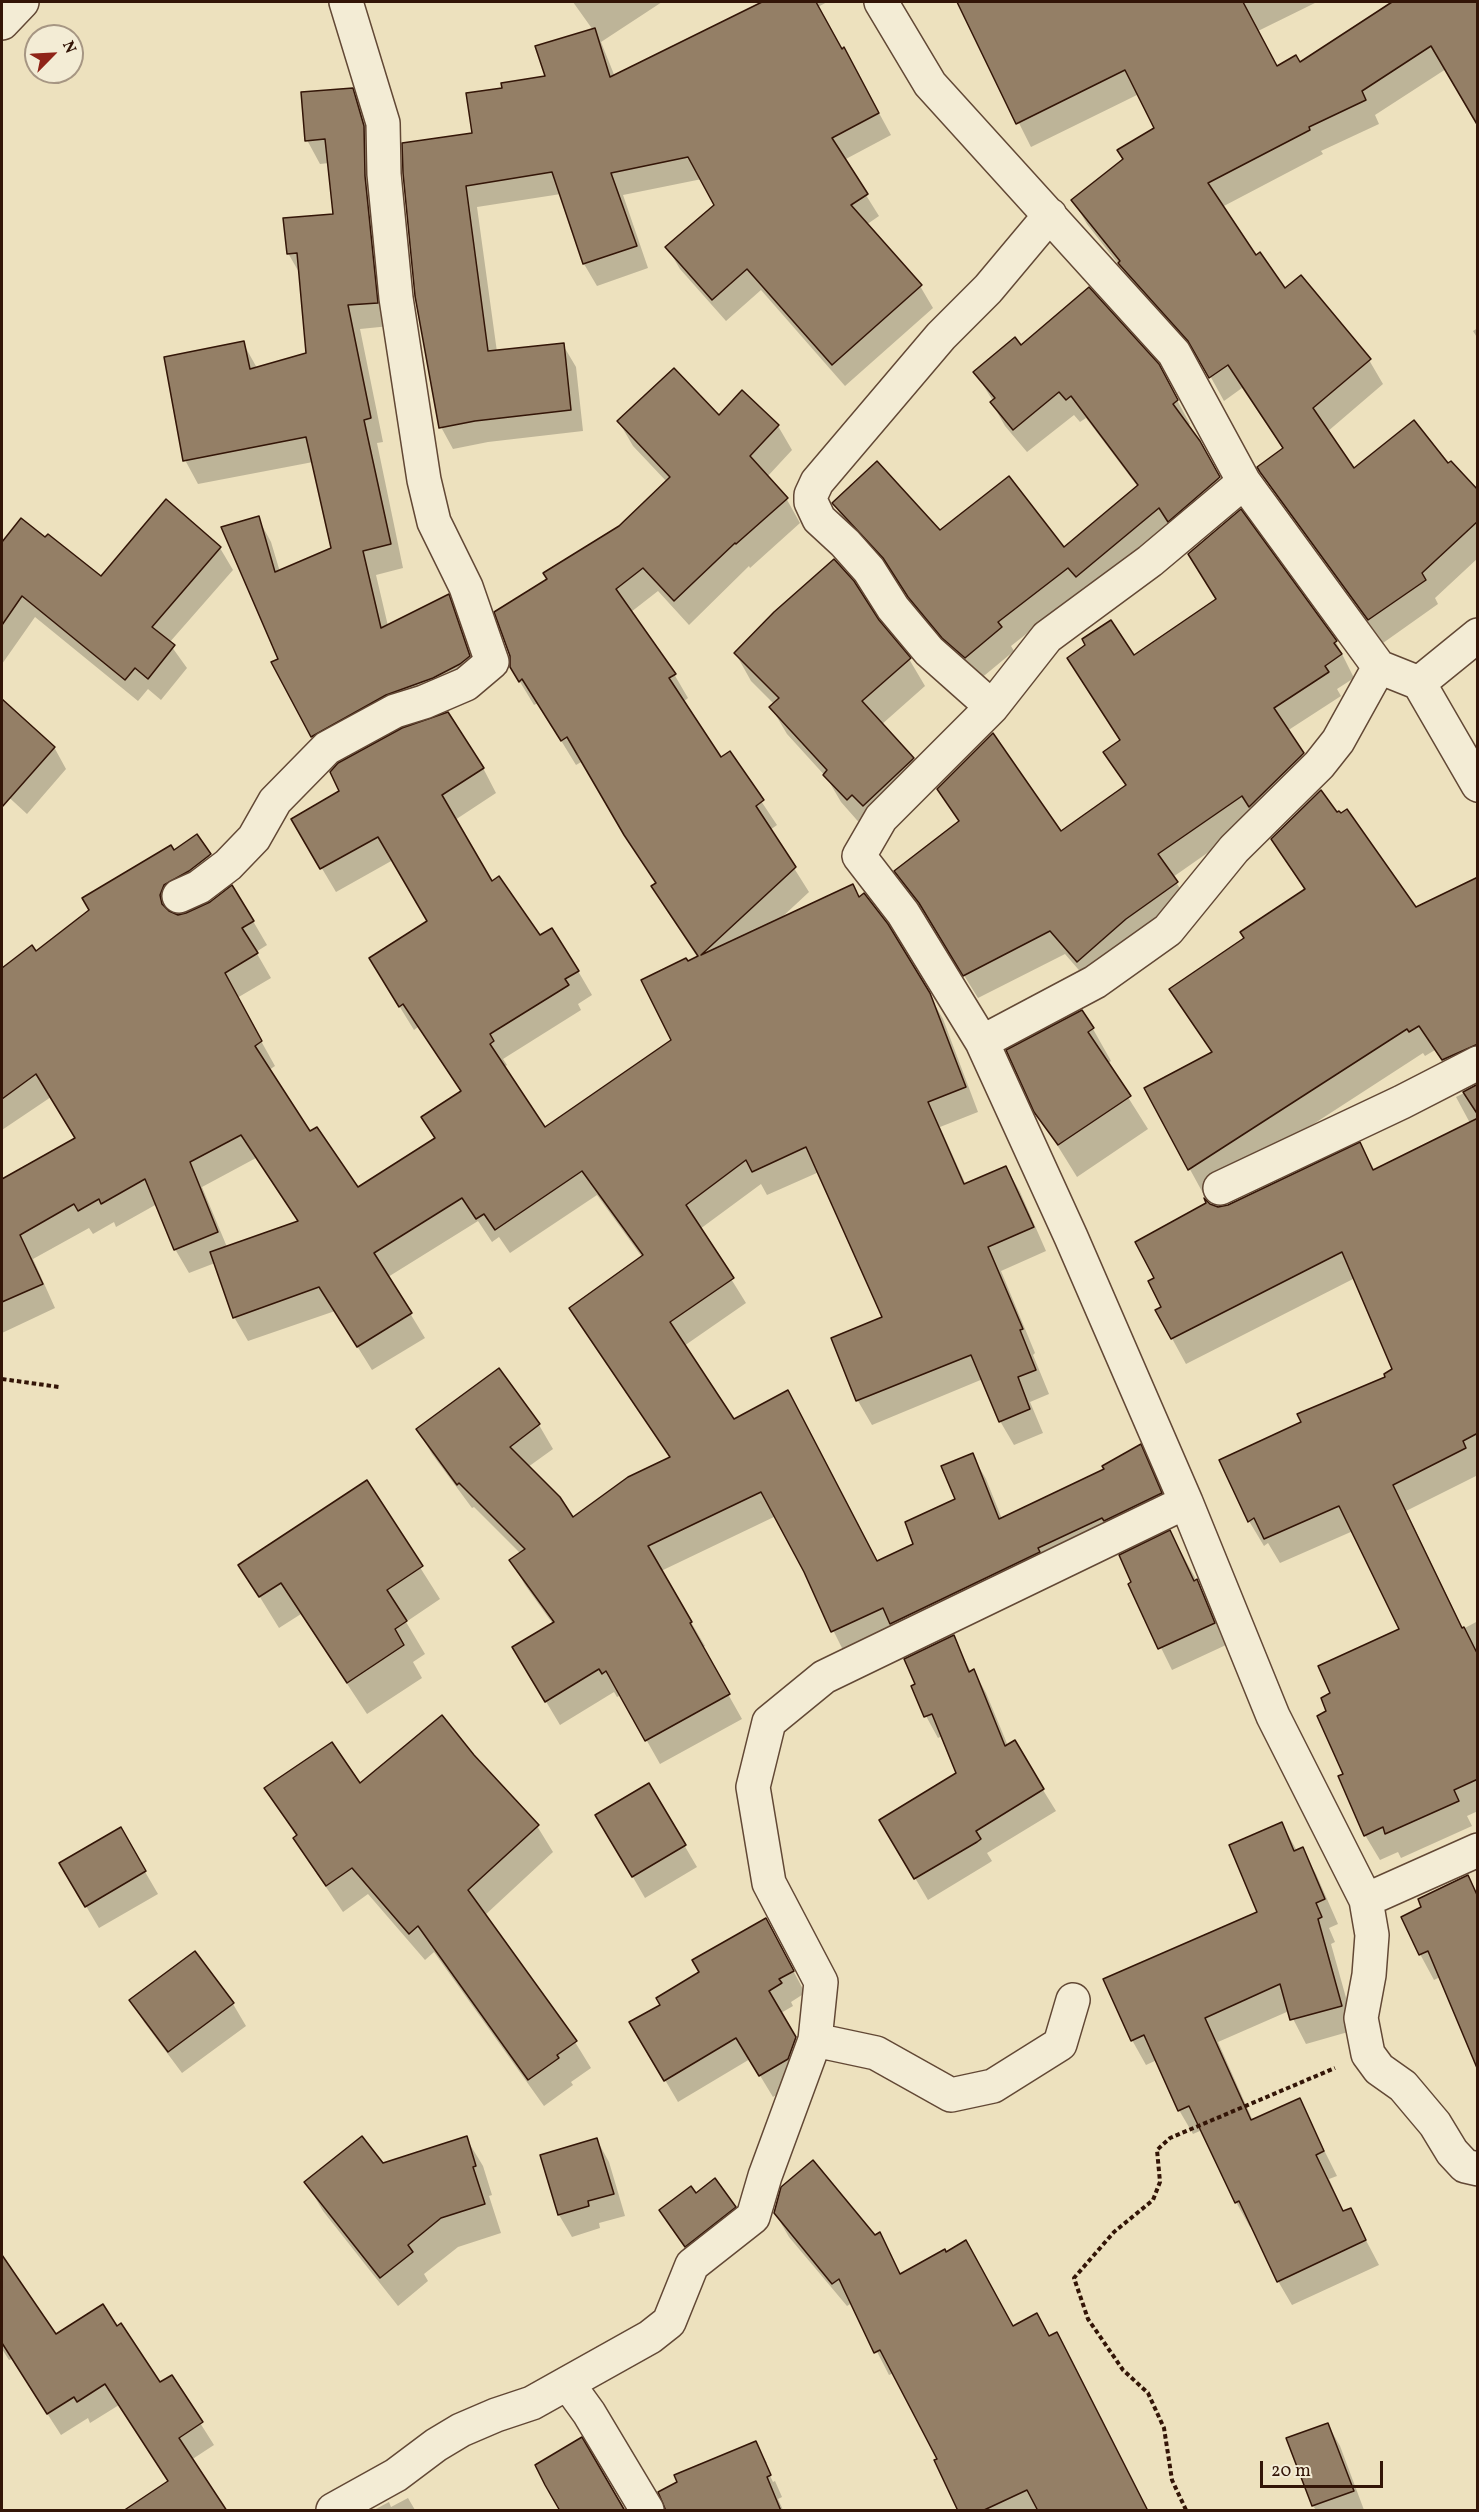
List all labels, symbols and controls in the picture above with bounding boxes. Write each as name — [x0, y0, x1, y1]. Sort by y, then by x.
north arrow — [24, 24, 84, 84]
text: N — [56, 38, 81, 57]
scale bar — [1263, 2449, 1386, 2487]
text: 20 m — [1271, 2459, 1311, 2484]

